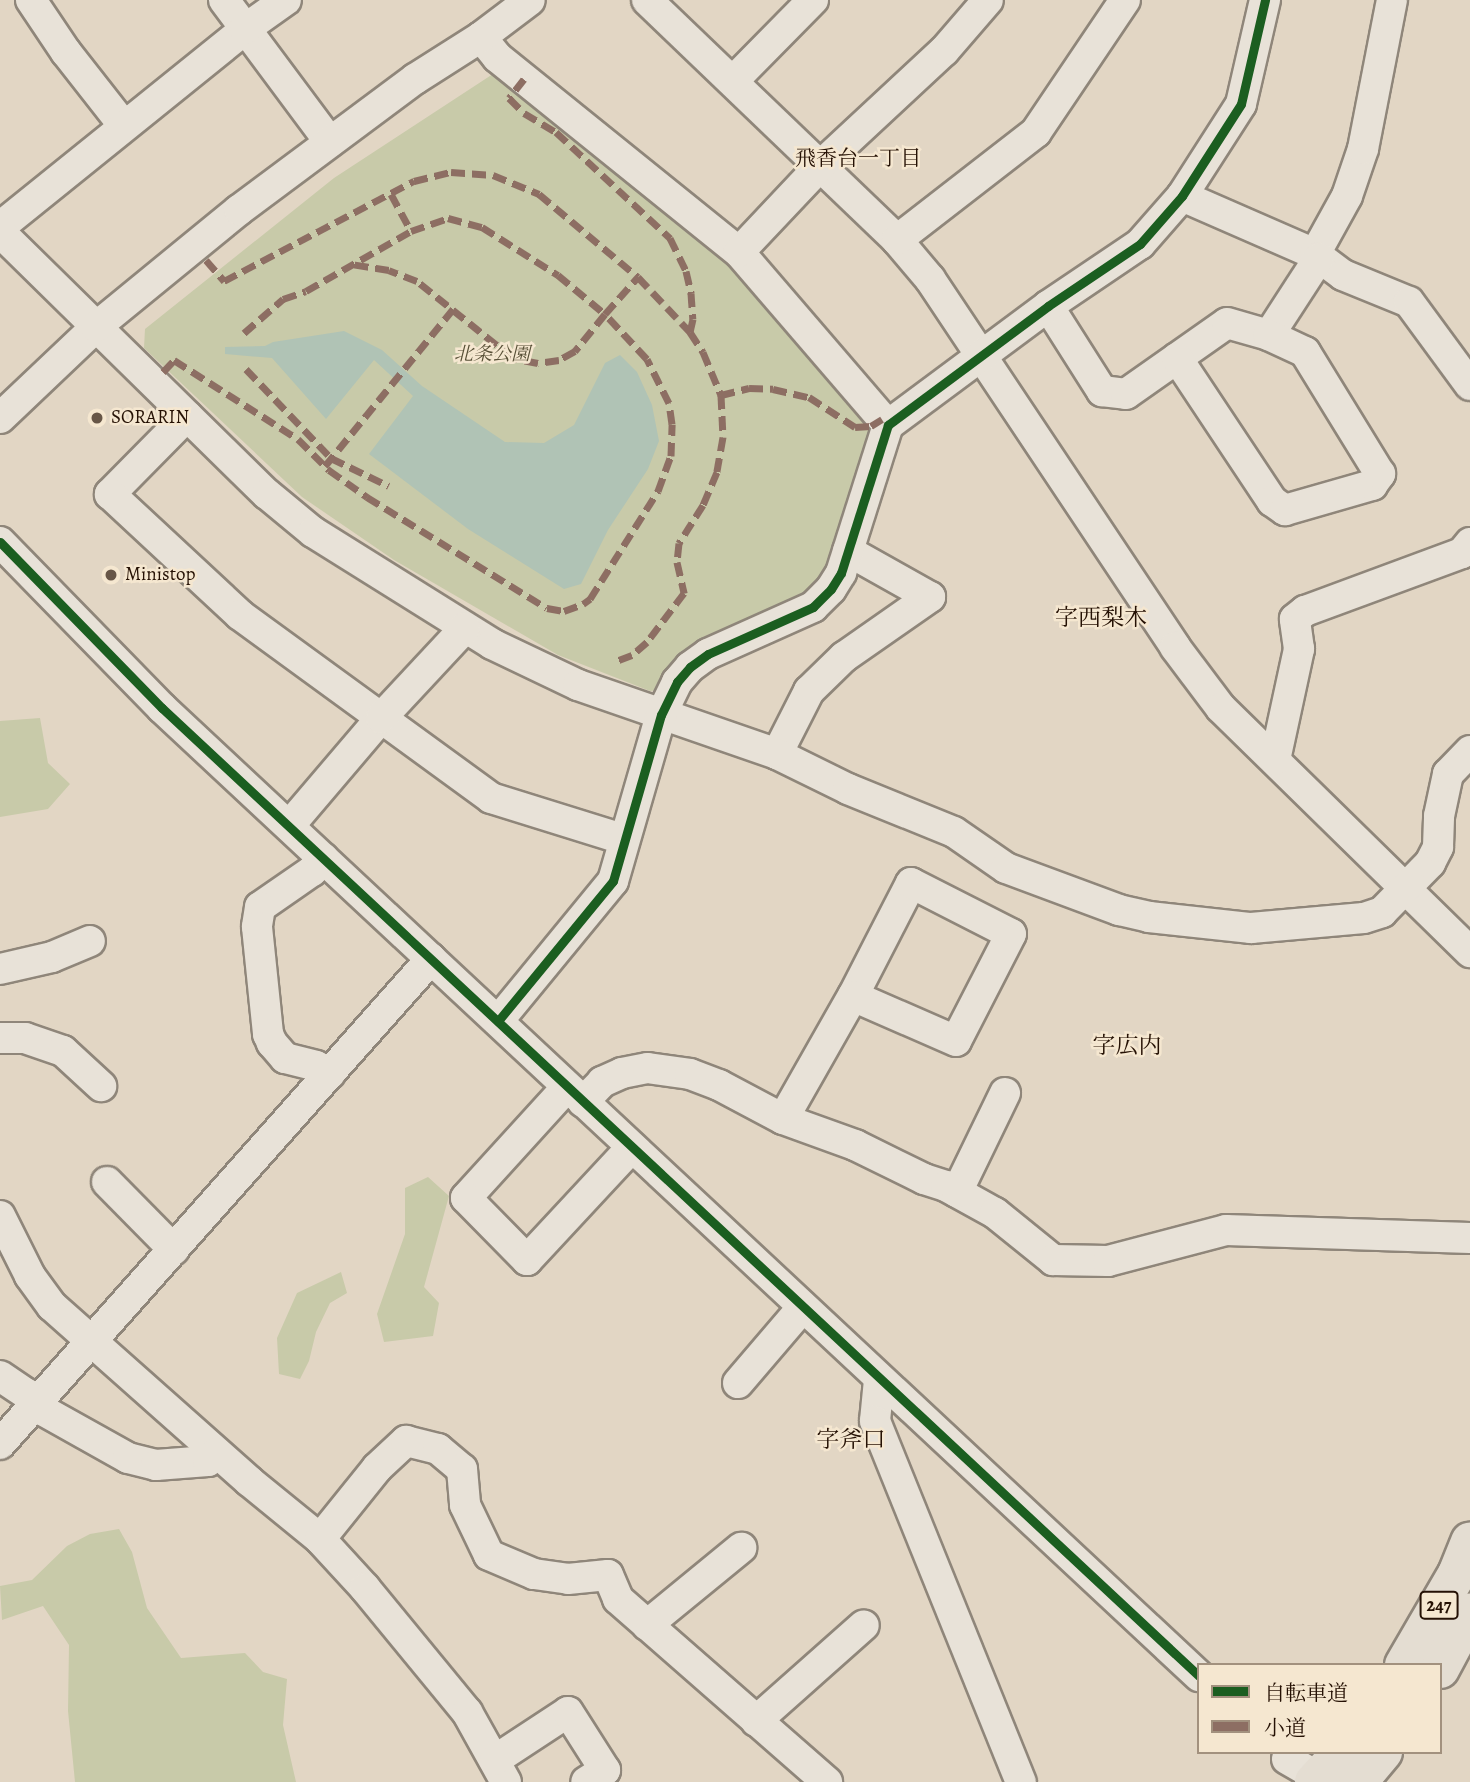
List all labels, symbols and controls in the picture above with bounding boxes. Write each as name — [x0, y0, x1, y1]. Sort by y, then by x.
district label: 飛香台一丁目 — [795, 145, 921, 171]
park label: 北条公園 — [454, 344, 530, 366]
place label: SORARIN — [111, 407, 189, 429]
marker: SORARIN — [89, 410, 105, 426]
place label: Ministop — [125, 564, 195, 586]
marker: Ministop — [103, 567, 119, 583]
district label: 字西梨木 — [1055, 604, 1147, 632]
district label: 字広内 — [1093, 1032, 1161, 1060]
district label: 字斧口 — [817, 1426, 885, 1454]
road number: 247 — [1418, 1590, 1460, 1620]
legend — [1197, 1663, 1442, 1754]
text: 自転車道 — [1264, 1679, 1348, 1707]
text: 小道 — [1264, 1714, 1306, 1742]

